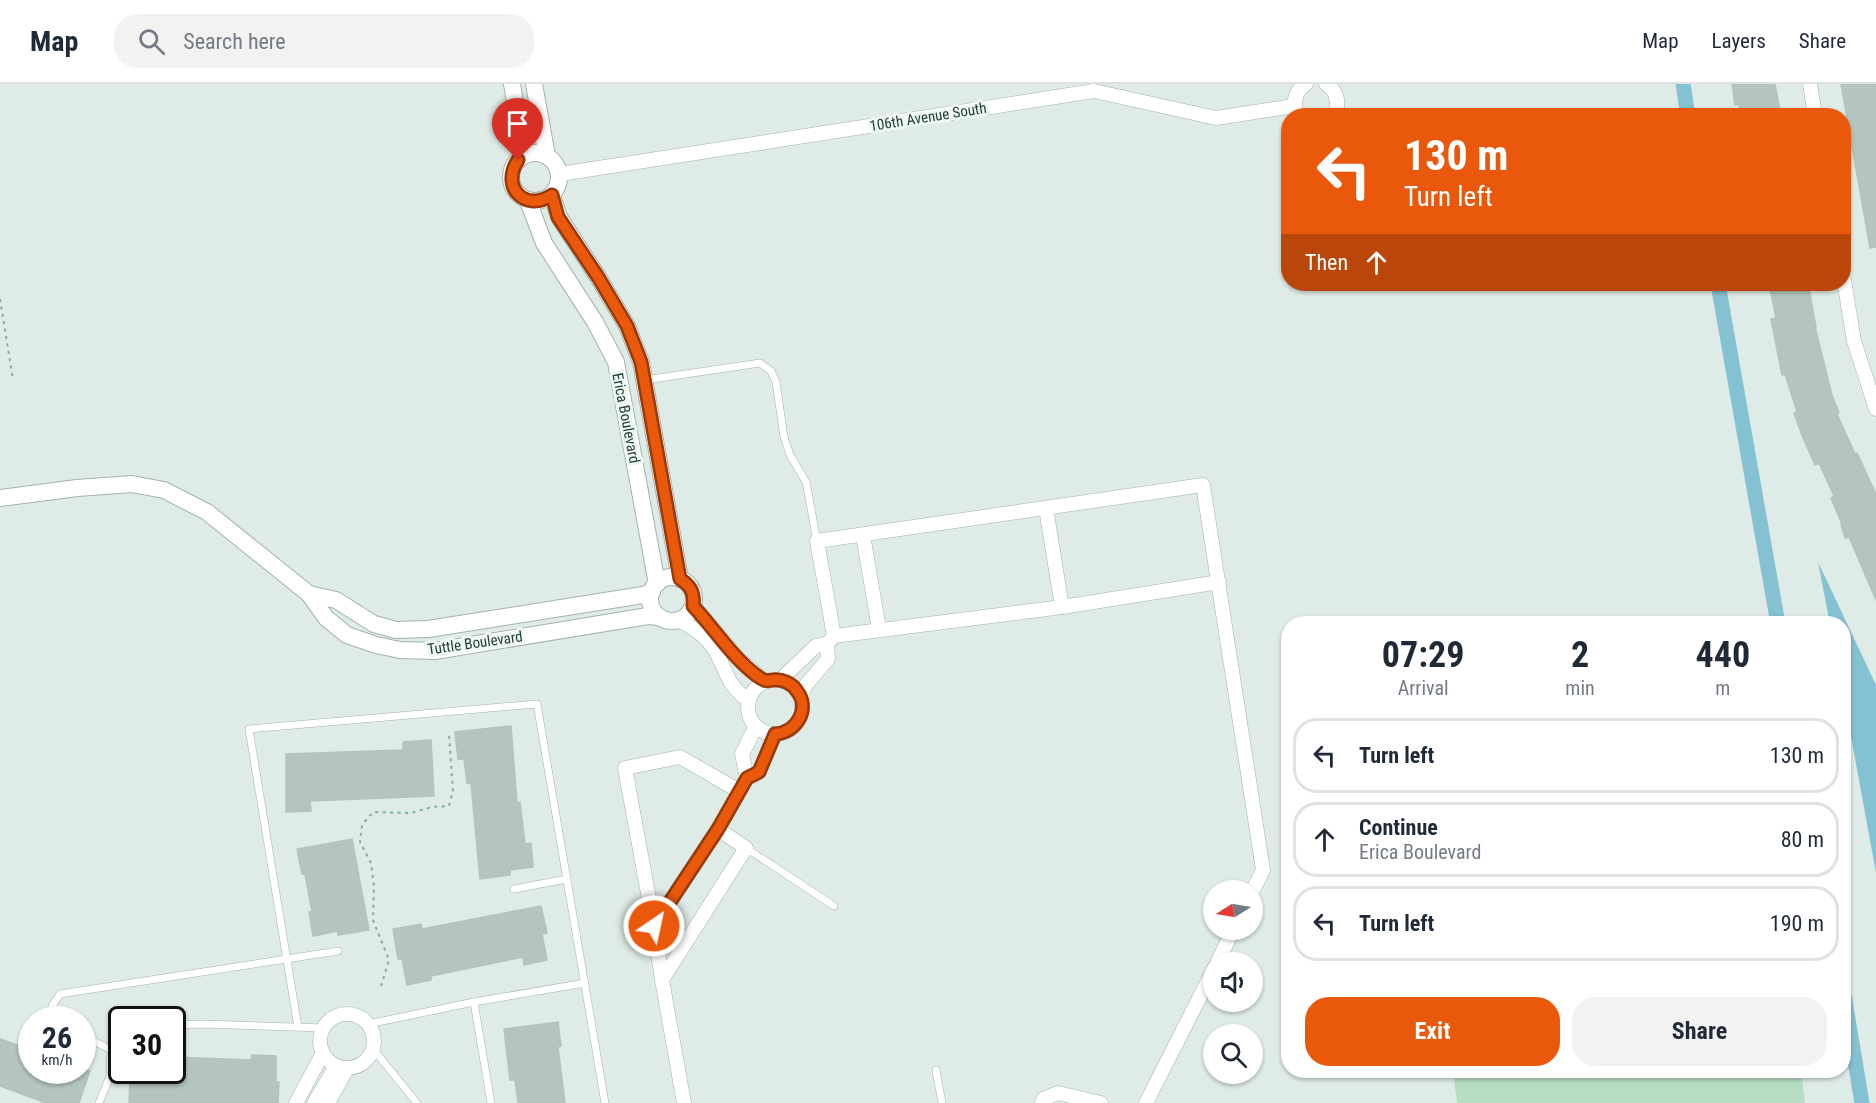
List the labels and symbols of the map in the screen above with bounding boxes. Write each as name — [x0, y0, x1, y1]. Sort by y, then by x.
pin — [492, 98, 543, 160]
street label: 106th Avenue South — [868, 99, 988, 135]
street label: Erica Boulevard — [608, 371, 644, 465]
street label: Tuttle Boulevard — [426, 627, 524, 659]
north arrow — [1203, 880, 1263, 940]
position arrow — [622, 894, 686, 958]
speed limit sign: 30 — [108, 1006, 186, 1084]

